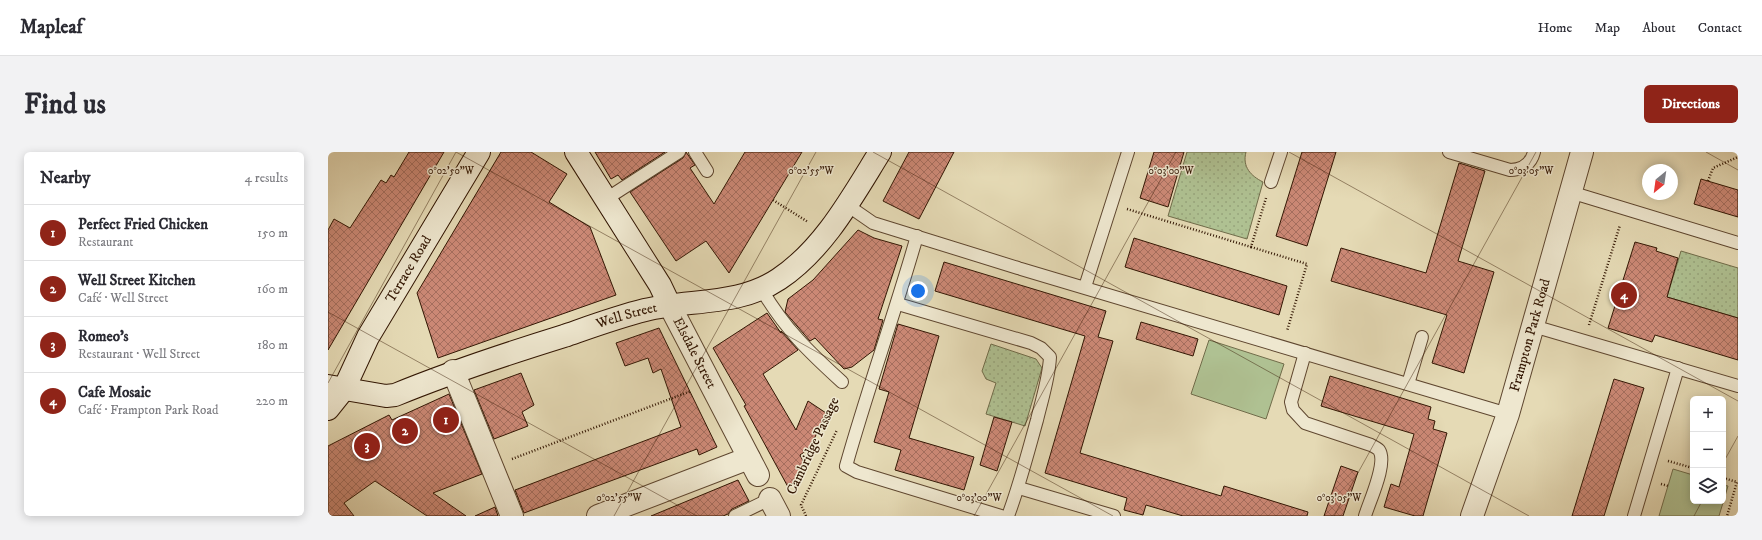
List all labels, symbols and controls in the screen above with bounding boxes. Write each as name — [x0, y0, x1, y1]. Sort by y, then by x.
text: Mapleaf — [20, 16, 83, 39]
text: Home — [1538, 19, 1572, 37]
text: Map — [1594, 19, 1620, 37]
text: About — [1642, 19, 1676, 37]
text: Contact — [1698, 19, 1742, 37]
button: Directions — [1644, 85, 1738, 123]
text: Find us — [24, 87, 106, 122]
north arrow — [1642, 164, 1678, 200]
text: 0°02'50"W — [428, 165, 475, 177]
text: 0°02'55"W — [788, 165, 835, 177]
text: 0°03'00"W — [1148, 165, 1194, 177]
text: 0°03'05"W — [1509, 165, 1554, 177]
text: Nearby — [40, 167, 90, 189]
text: 4 results — [245, 170, 288, 186]
text: Perfect Fried Chicken — [78, 215, 208, 234]
text: 1 — [51, 225, 55, 241]
text: 150 m — [257, 225, 288, 241]
street label: Terrace Road — [382, 232, 436, 306]
text: Restaurant — [78, 234, 134, 250]
text: Well Street Kitchen — [78, 271, 196, 290]
street label: Frampton Park Road — [1506, 277, 1555, 394]
pin: 4 — [1611, 280, 1637, 310]
text: 2 — [50, 281, 56, 297]
text: 160 m — [257, 281, 288, 297]
your location — [908, 281, 928, 301]
text: Café · Well Street — [78, 290, 168, 306]
street label: Well Street — [593, 299, 659, 333]
street label: Elsdale Street — [669, 314, 721, 392]
text: Romeo's — [78, 327, 129, 346]
text: 3 — [51, 337, 55, 353]
text: 180 m — [257, 337, 288, 353]
text: Restaurant · Well Street — [78, 346, 200, 362]
text: Cafe Mosaic — [78, 383, 151, 402]
text: 4 — [49, 393, 57, 409]
text: 220 m — [256, 393, 288, 409]
street label: Cambridge Passage — [783, 394, 844, 498]
map controls — [1690, 396, 1726, 504]
button: + — [1690, 396, 1726, 432]
text: Café · Frampton Park Road — [78, 402, 218, 418]
pin: 1 — [433, 405, 459, 435]
pin: 2 — [392, 416, 418, 446]
pin: 3 — [354, 431, 380, 461]
button: − — [1690, 432, 1726, 468]
button: layers — [1690, 468, 1726, 504]
text: 0°02'55"W — [596, 492, 643, 504]
text: 0°03'00"W — [956, 492, 1002, 504]
text: 0°03'05"W — [1317, 492, 1362, 504]

